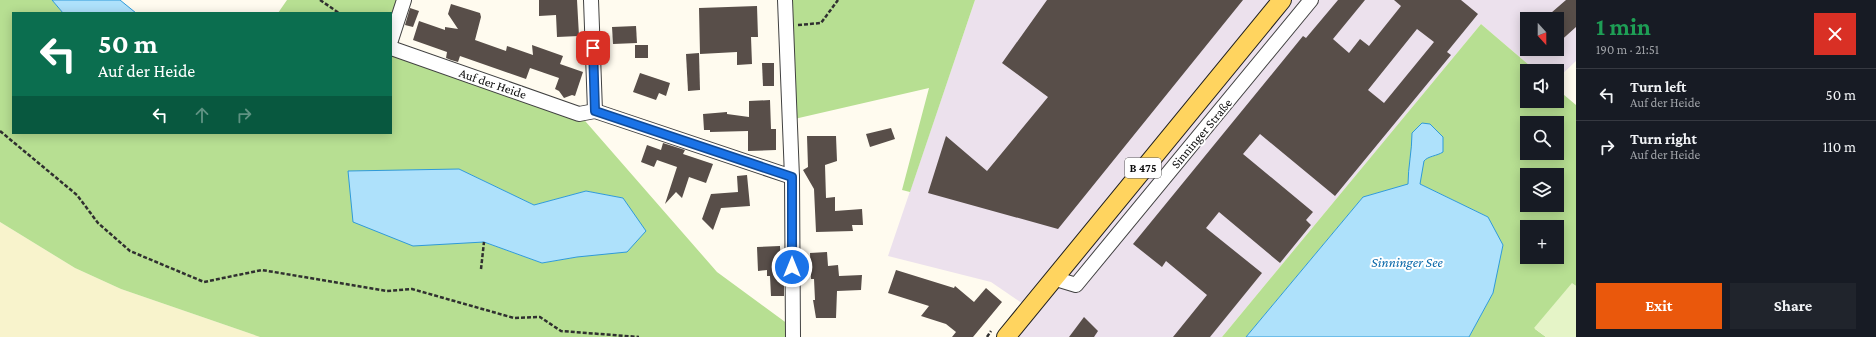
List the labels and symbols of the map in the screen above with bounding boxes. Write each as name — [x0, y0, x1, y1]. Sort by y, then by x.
north arrow — [1520, 12, 1564, 56]
pin — [576, 31, 610, 65]
street label: Auf der Heide — [457, 65, 529, 102]
street label: Sinninger Straße — [1168, 95, 1235, 171]
road number: B 475 — [1125, 158, 1161, 178]
position arrow — [771, 246, 813, 288]
water label: Sinninger See — [1371, 254, 1443, 270]

